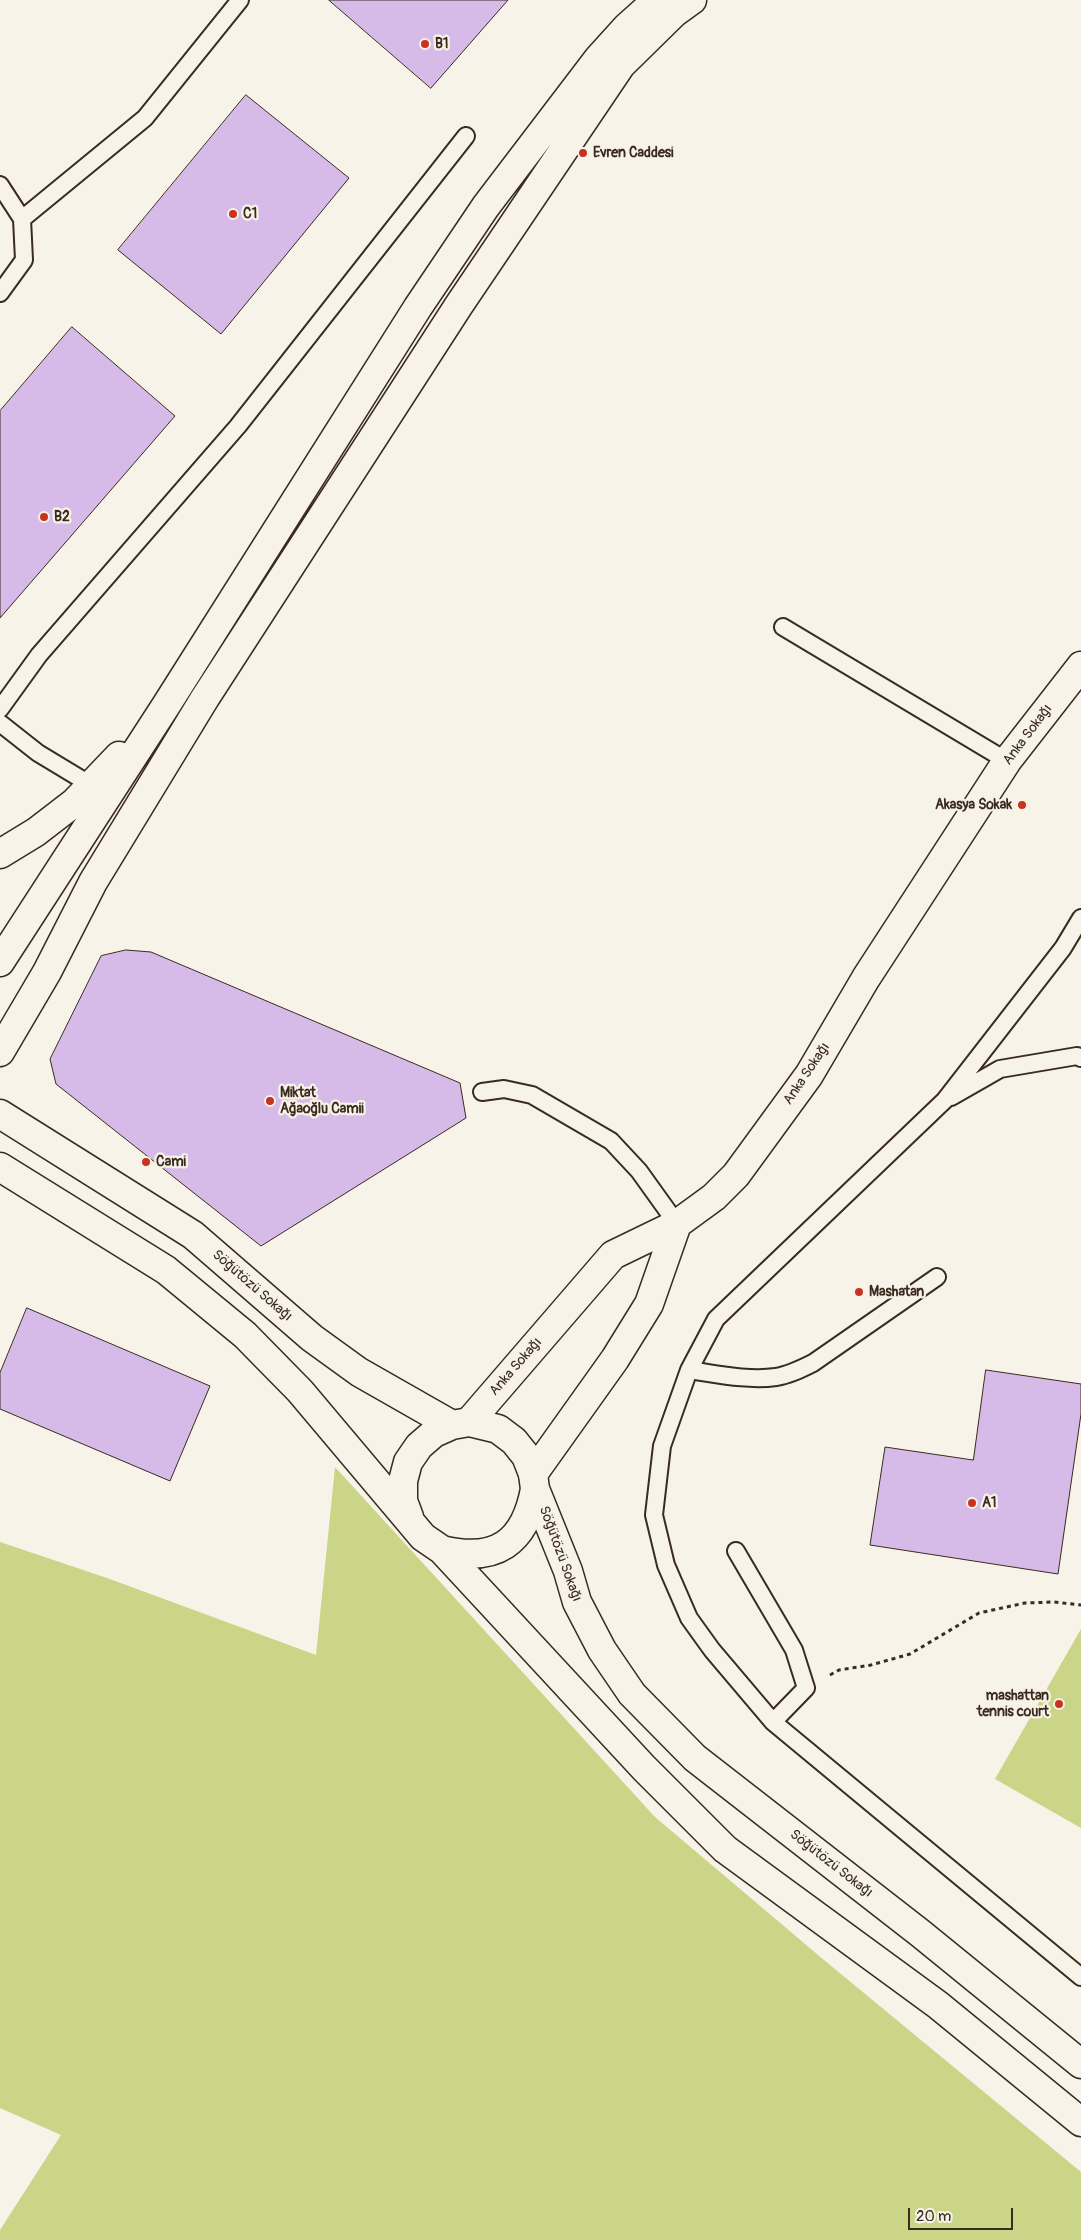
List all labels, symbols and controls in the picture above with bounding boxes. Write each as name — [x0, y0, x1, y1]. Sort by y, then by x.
place label: B1 — [435, 36, 448, 52]
marker: B1 — [419, 38, 431, 50]
place label: Evren Caddesi — [593, 145, 674, 161]
marker: Evren Caddesi — [577, 147, 589, 159]
place label: C1 — [243, 206, 257, 222]
marker: C1 — [227, 208, 239, 220]
place label: B2 — [54, 509, 70, 525]
marker: B2 — [38, 511, 50, 523]
street label: Anka Sokağı — [1000, 701, 1056, 769]
place label: Akasya Sokak — [935, 797, 1012, 813]
marker: Akasya Sokak — [1016, 799, 1028, 811]
street label: Anka Sokağı — [780, 1040, 834, 1108]
place label: Miktat Ağaoğlu Camii — [280, 1085, 364, 1118]
marker: Miktat Ağaoğlu Camii — [264, 1095, 276, 1107]
place label: Cami — [156, 1154, 186, 1170]
marker: Cami — [140, 1156, 152, 1168]
street label: Söğütözü Sokağı — [209, 1247, 295, 1325]
place label: Mashatan — [869, 1284, 924, 1300]
marker: Mashatan — [853, 1286, 865, 1298]
street label: Anka Sokağı — [486, 1335, 546, 1399]
place label: A1 — [982, 1495, 997, 1511]
marker: A1 — [966, 1497, 978, 1509]
street label: Söğütözü Sokağı — [535, 1504, 585, 1604]
place label: mashattan tennis court — [977, 1688, 1049, 1720]
marker: mashattan tennis court — [1053, 1698, 1065, 1710]
street label: Söğütözü Sokağı — [786, 1826, 876, 1902]
scale bar — [911, 2198, 1016, 2230]
text: 20 m — [916, 2207, 951, 2226]

